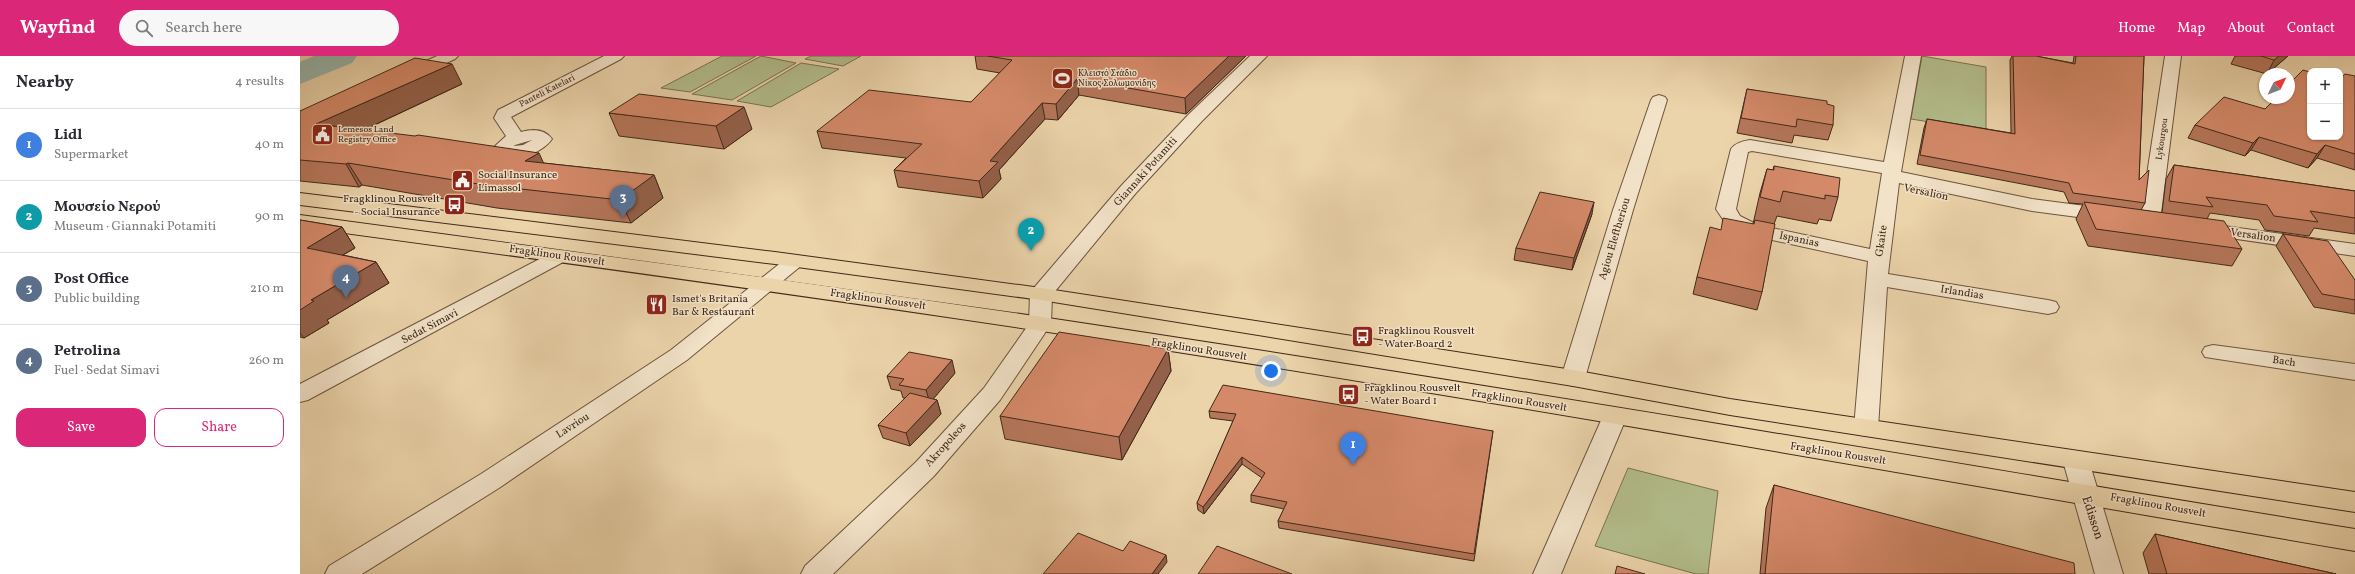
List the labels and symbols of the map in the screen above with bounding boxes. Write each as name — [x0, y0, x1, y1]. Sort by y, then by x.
sports icon: Κλειστό Στάδιο Νίκος Σολωμονίδης — [1049, 65, 1075, 91]
place label: Κλειστό Στάδιο Νίκος Σολωμονίδης — [1078, 67, 1156, 90]
north arrow — [2259, 68, 2295, 104]
street label: Panteli Katelari — [517, 71, 577, 111]
street label: Lykourgou — [2153, 117, 2171, 161]
public building icon: Lemesos Land Registry Office — [310, 121, 336, 147]
place label: Lemesos Land Registry Office — [338, 123, 396, 146]
street label: Giannaki Potamiti — [1111, 134, 1181, 210]
public building icon: Social Insurance Limassol — [449, 168, 475, 194]
place label: Social Insurance Limassol — [478, 168, 557, 196]
street label: Versalion — [1902, 181, 1950, 205]
pin: 3 — [610, 185, 636, 218]
place label: Fragklinou Rousvelt - Social Insurance — [343, 192, 440, 220]
bus stop icon: Fragklinou Rousvelt - Social Insurance — [442, 192, 468, 218]
street label: Agiou Eleftheriou — [1595, 196, 1635, 282]
pin: 2 — [1018, 218, 1044, 251]
street label: Gkaite — [1872, 224, 1892, 258]
street label: Versalion — [2229, 225, 2277, 247]
street label: Ispanias — [1778, 228, 1821, 252]
street label: Fragklinou Rousvelt — [508, 242, 606, 270]
pin: 4 — [333, 265, 359, 298]
street label: Irlandias — [1939, 282, 1985, 304]
street label: Fragklinou Rousvelt — [829, 286, 927, 314]
restaurant icon: Ismet's Britania Bar & Restaurant — [644, 292, 670, 318]
place label: Ismet's Britania Bar & Restaurant — [672, 292, 755, 320]
street label: Sedat Simavi — [399, 306, 461, 348]
bus stop icon: Fragklinou Rousvelt - Water Board 2 — [1350, 324, 1376, 350]
place label: Fragklinou Rousvelt - Water Board 2 — [1378, 324, 1475, 352]
street label: Fragklinou Rousvelt — [1150, 335, 1248, 365]
street label: Bach — [2271, 353, 2297, 371]
your location — [1261, 361, 1281, 381]
bus stop icon: Fragklinou Rousvelt - Water Board 1 — [1336, 381, 1362, 407]
place label: Fragklinou Rousvelt - Water Board 1 — [1364, 381, 1461, 409]
street label: Fragklinou Rousvelt — [1470, 386, 1568, 416]
street label: Lavriou — [553, 410, 593, 442]
street label: Akropoleos — [922, 419, 970, 471]
pin: 1 — [1340, 432, 1366, 465]
street label: Fragklinou Rousvelt — [1789, 439, 1887, 469]
street label: Fragklinou Rousvelt — [2109, 490, 2207, 522]
street label: Edisson — [2077, 494, 2108, 542]

